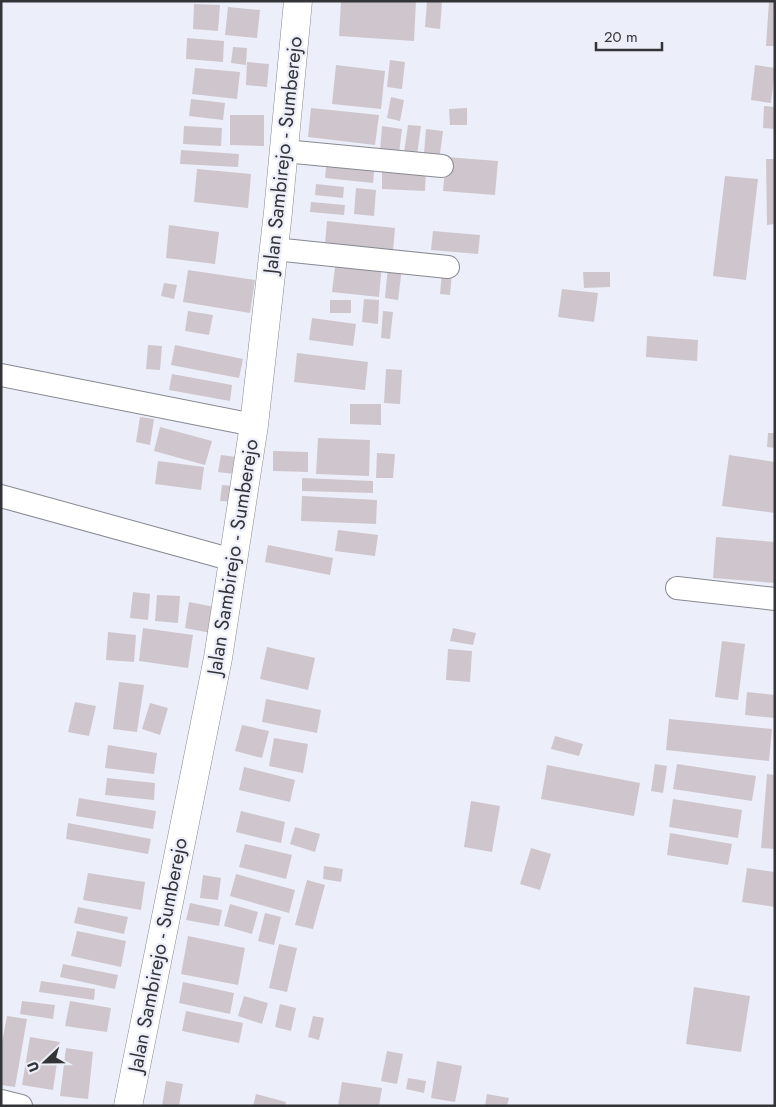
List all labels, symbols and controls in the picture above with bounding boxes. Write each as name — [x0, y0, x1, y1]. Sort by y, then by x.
scale bar — [596, 20, 662, 52]
text: 20 m — [604, 26, 638, 48]
street label: Jalan Sambirejo - Sumberejo — [256, 35, 310, 278]
street label: Jalan Sambirejo - Sumberejo — [200, 437, 266, 680]
street label: Jalan Sambirejo - Sumberejo — [120, 835, 195, 1078]
north arrow — [20, 1037, 70, 1087]
text: U — [22, 1059, 44, 1075]

